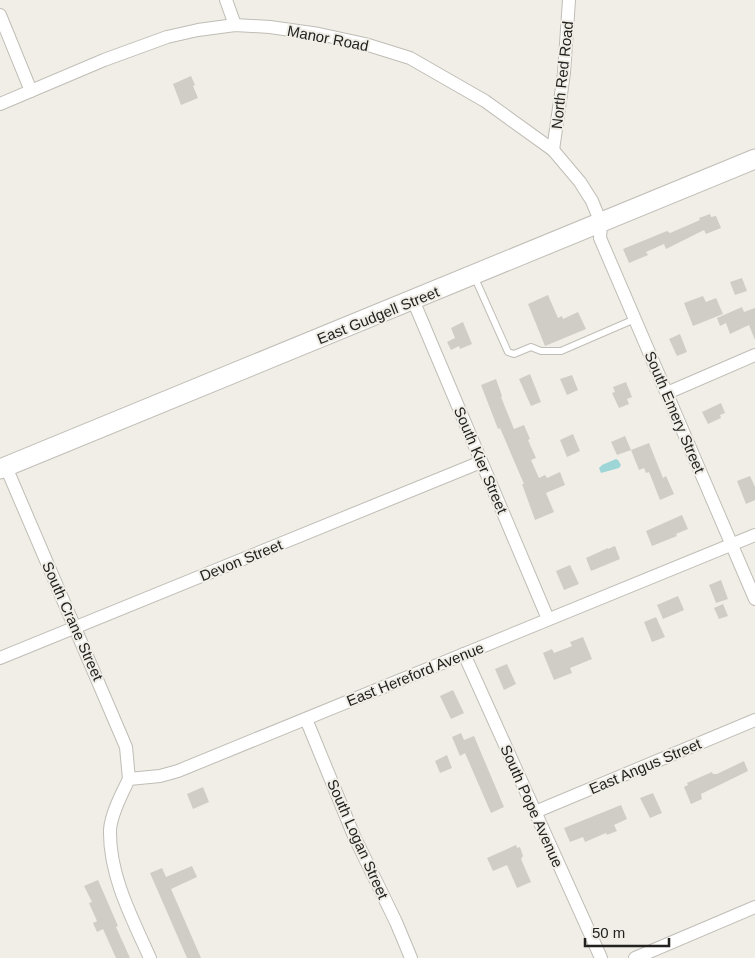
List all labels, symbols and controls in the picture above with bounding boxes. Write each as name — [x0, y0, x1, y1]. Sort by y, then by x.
street label: North Red Road — [548, 20, 576, 130]
street label: Manor Road — [286, 22, 370, 54]
street label: East Gudgell Street — [315, 282, 442, 347]
street label: South Emery Street — [642, 348, 709, 476]
street label: South Kier Street — [451, 404, 511, 517]
street label: Devon Street — [197, 535, 286, 584]
street label: South Crane Street — [39, 559, 107, 684]
street label: East Hereford Avenue — [344, 639, 486, 709]
street label: East Angus Street — [586, 734, 704, 797]
street label: South Pope Avenue — [497, 742, 567, 870]
street label: South Logan Street — [324, 776, 392, 902]
scale bar — [585, 916, 669, 948]
text: 50 m — [592, 924, 625, 941]

